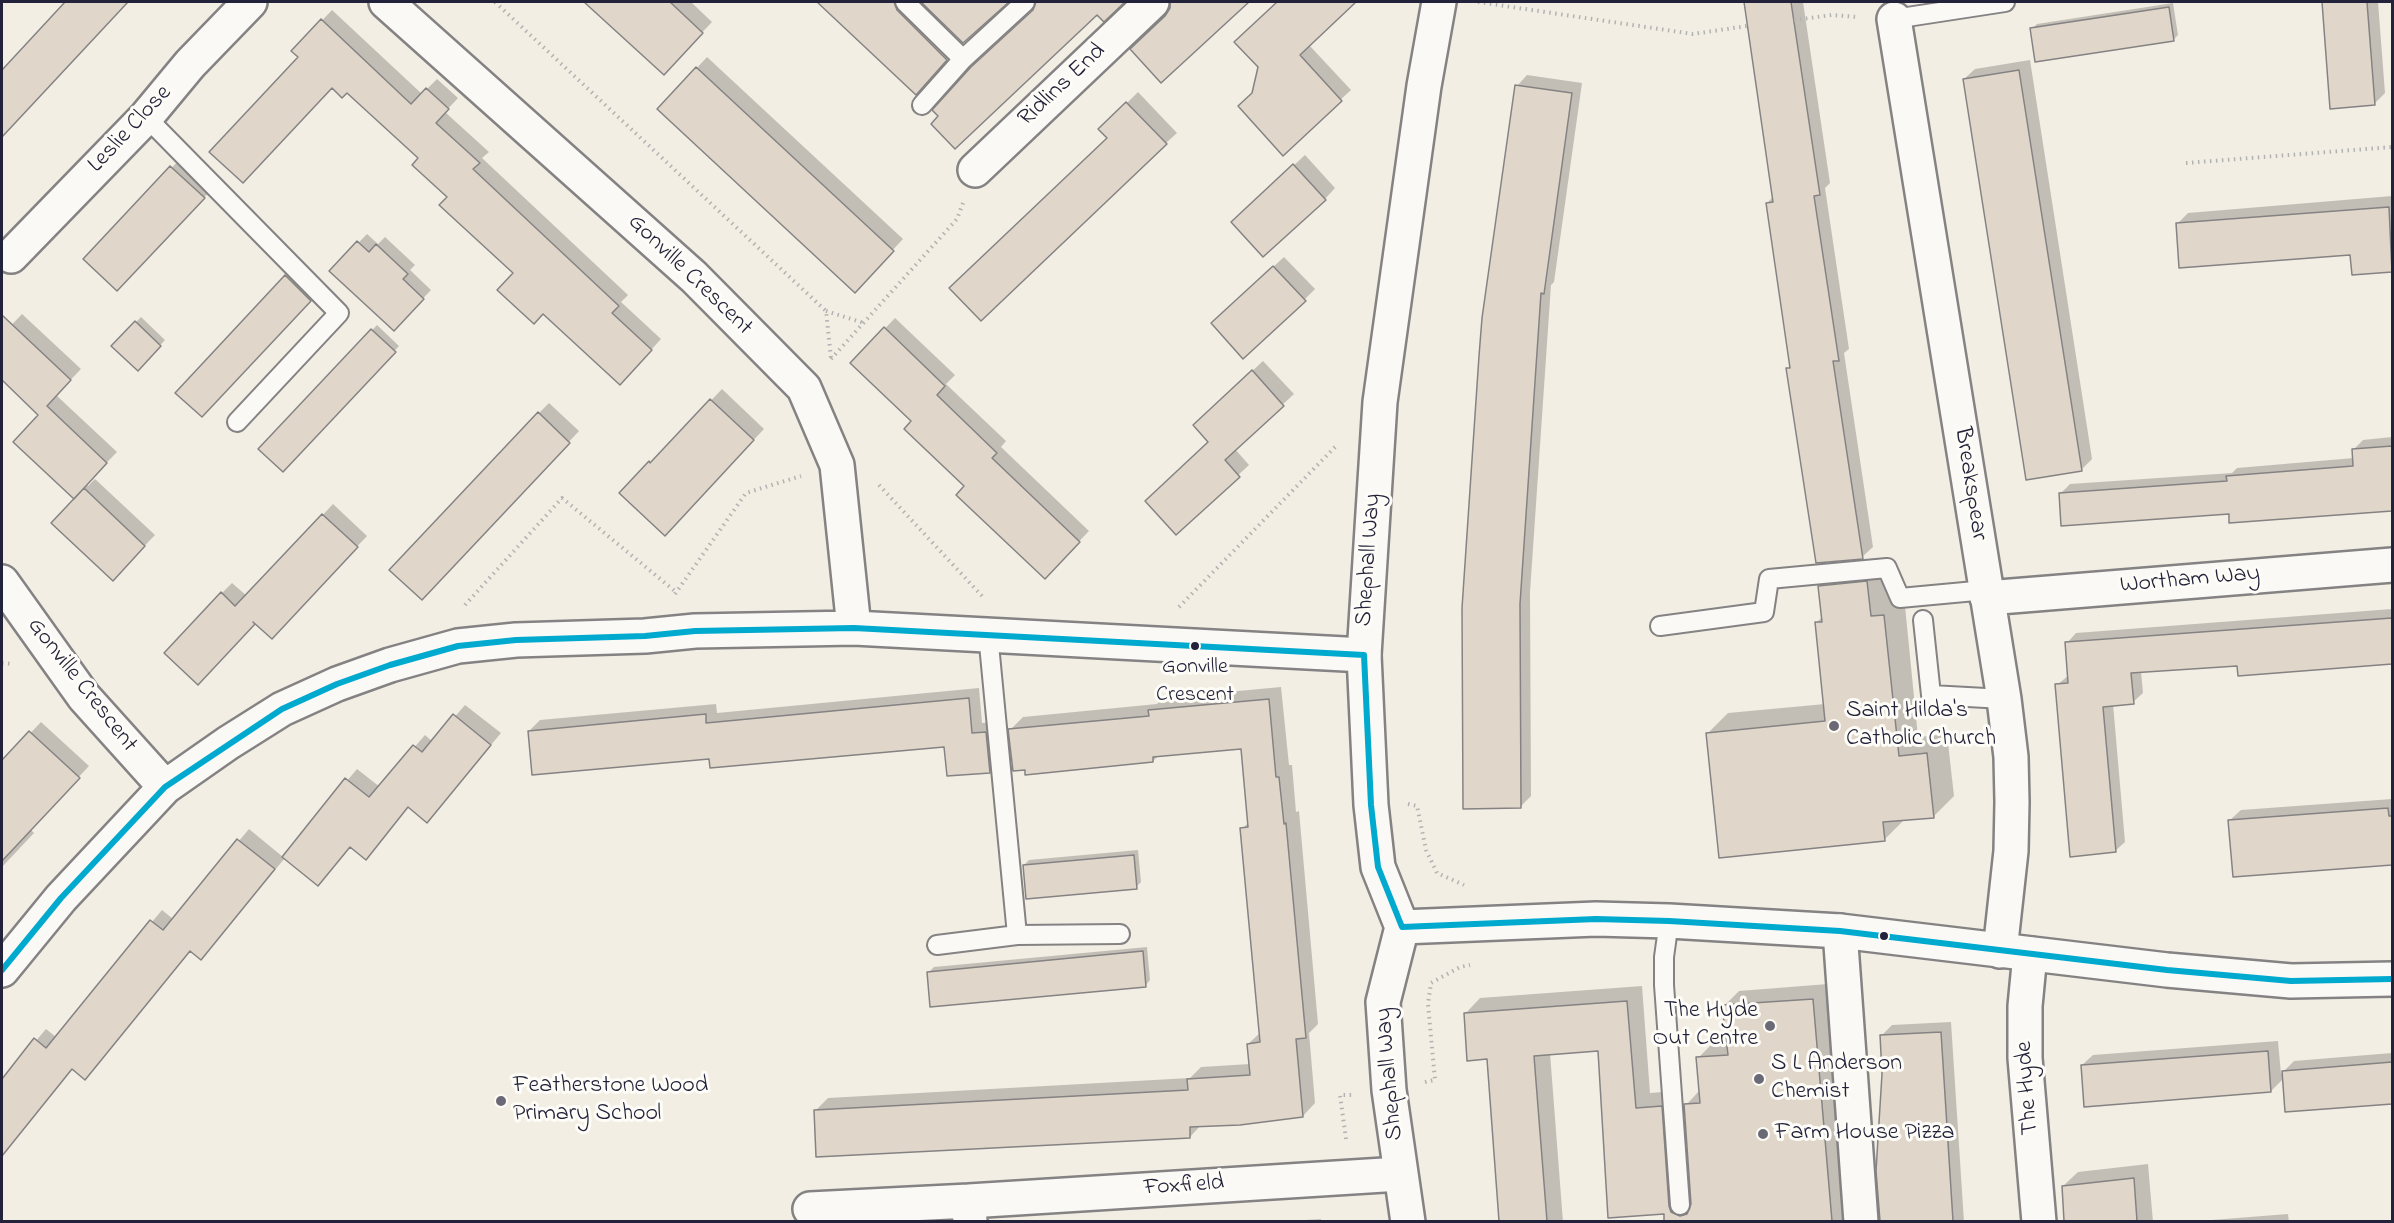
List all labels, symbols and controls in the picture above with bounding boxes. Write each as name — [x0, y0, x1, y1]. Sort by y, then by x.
street label: Ridlins End — [1013, 38, 1113, 134]
street label: Leslie Close — [83, 80, 179, 180]
street label: Gonville Crescent — [620, 209, 758, 343]
street label: Breakspear — [1946, 425, 1992, 543]
street label: Shephall Way — [1351, 493, 1389, 627]
street label: Wortham Way — [2119, 561, 2261, 601]
street label: Gonville Crescent — [20, 613, 142, 759]
marker: Gonville Crescent — [1189, 640, 1201, 652]
place label: Gonville Crescent — [1156, 655, 1234, 706]
place label: Saint Hilda's Catholic Church — [1846, 698, 1996, 754]
marker: Saint Hilda's Catholic Church — [1827, 719, 1841, 733]
unlabelled marker — [1878, 930, 1890, 942]
place label: The Hyde Out Centre — [1652, 998, 1758, 1054]
street label: Shephall Way — [1371, 1006, 1411, 1142]
marker: The Hyde Out Centre — [1763, 1019, 1777, 1033]
street label: The Hyde — [2011, 1040, 2047, 1136]
place label: S L Anderson Chemist — [1771, 1051, 1902, 1107]
marker: S L Anderson Chemist — [1752, 1072, 1766, 1086]
place label: Featherstone Wood Primary School — [513, 1073, 708, 1129]
marker: Featherstone Wood Primary School — [494, 1094, 508, 1108]
place label: Farm House Pizza — [1775, 1120, 1954, 1148]
marker: Farm House Pizza — [1756, 1127, 1770, 1141]
street label: Foxfield — [1143, 1170, 1225, 1204]

